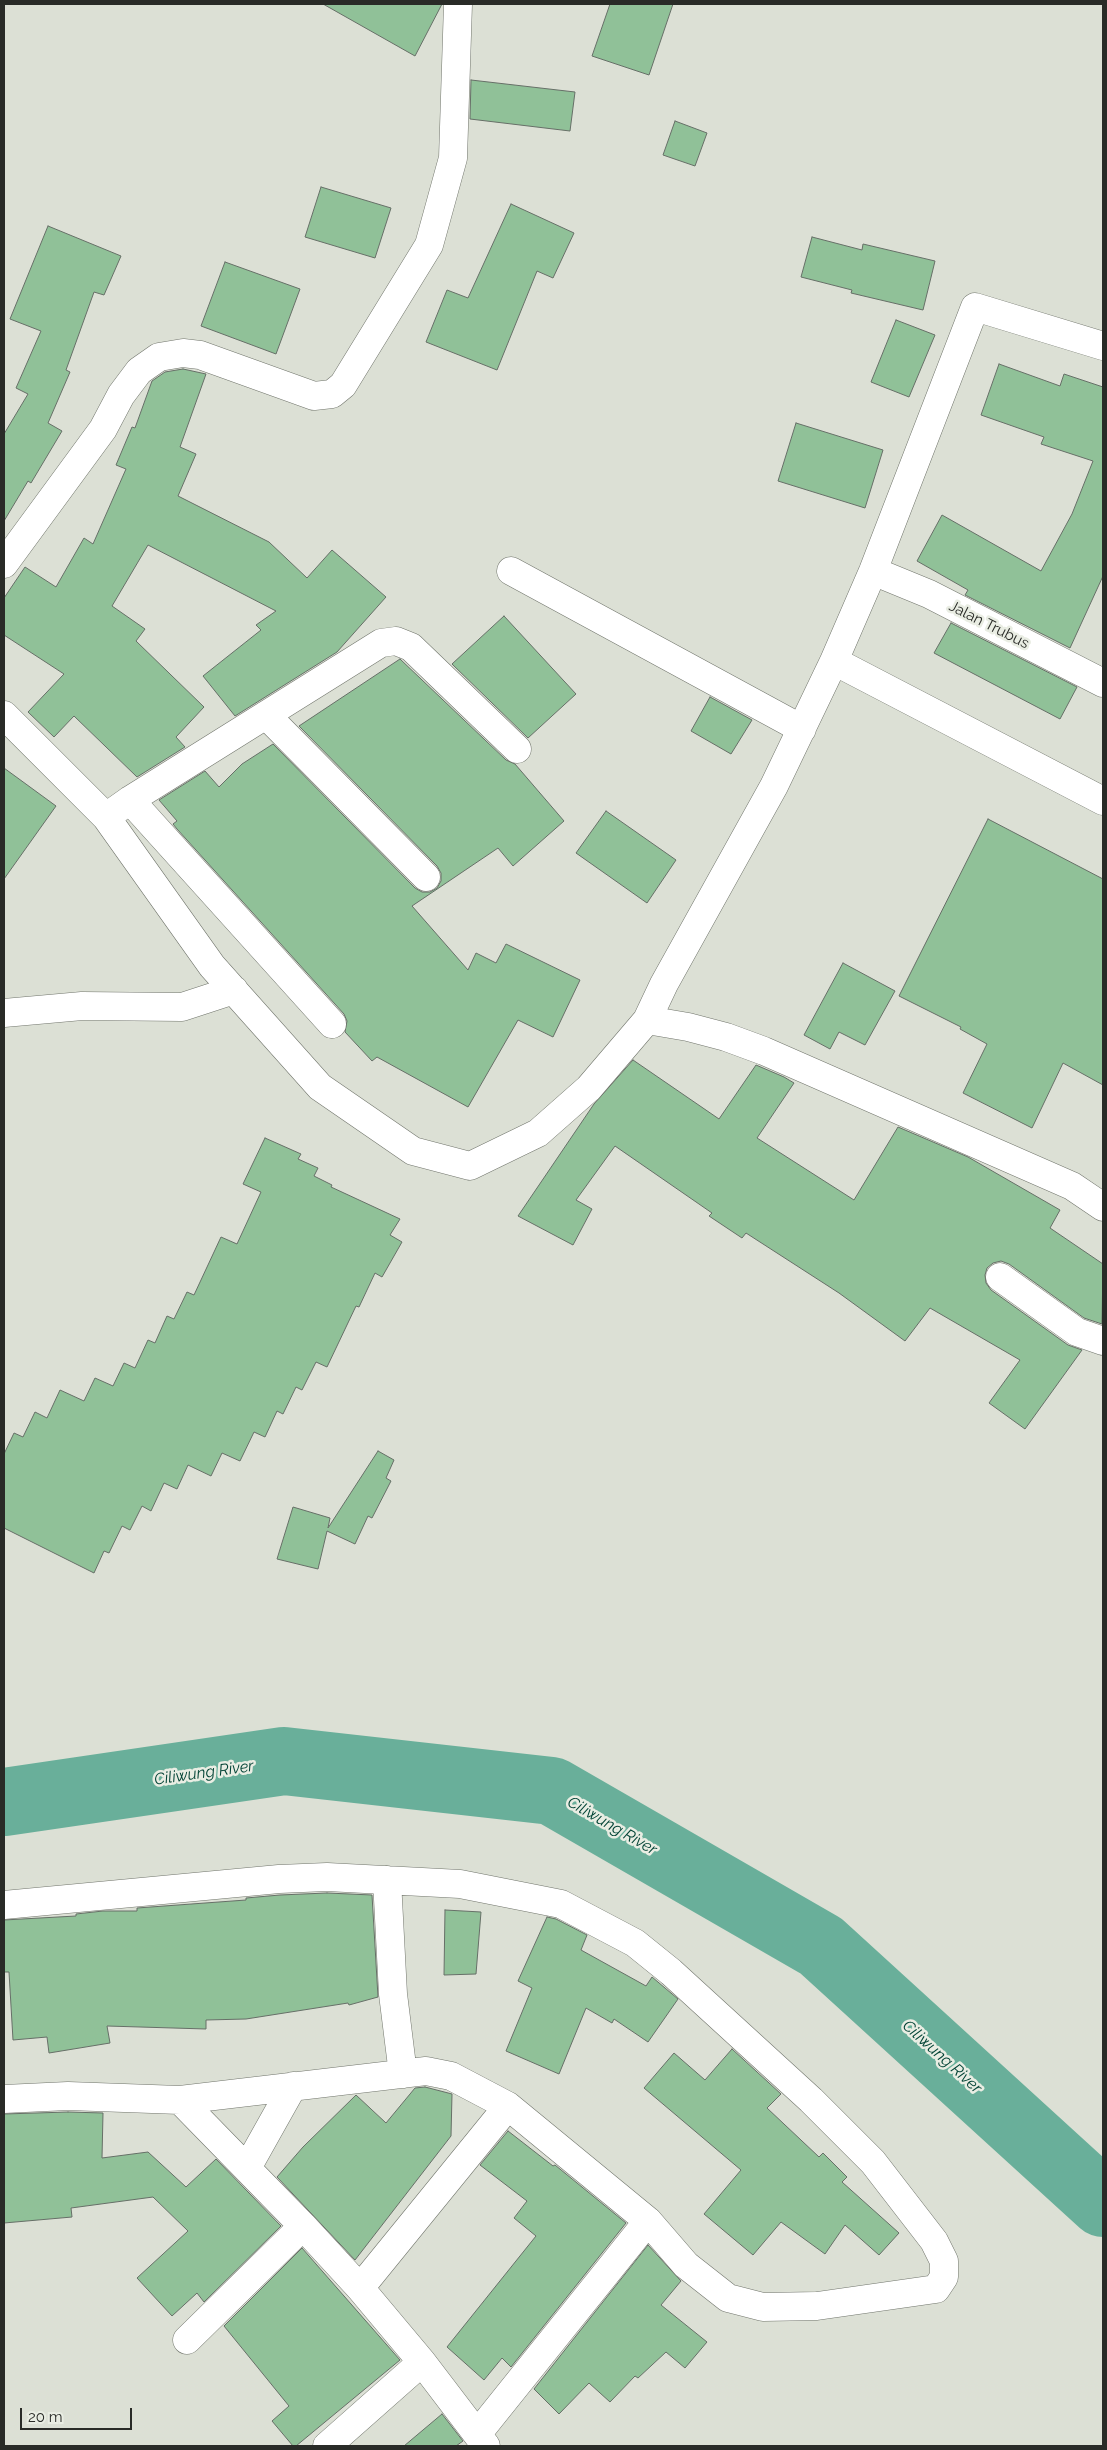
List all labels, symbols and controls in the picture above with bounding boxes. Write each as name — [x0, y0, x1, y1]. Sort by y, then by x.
street label: Jalan Trubus — [946, 597, 1032, 653]
water label: Ciliwung River — [153, 1757, 255, 1789]
water label: Ciliwung River — [564, 1793, 660, 1859]
water label: Ciliwung River — [898, 2016, 986, 2098]
scale bar — [22, 2398, 135, 2430]
text: 20 m — [28, 2408, 63, 2426]

